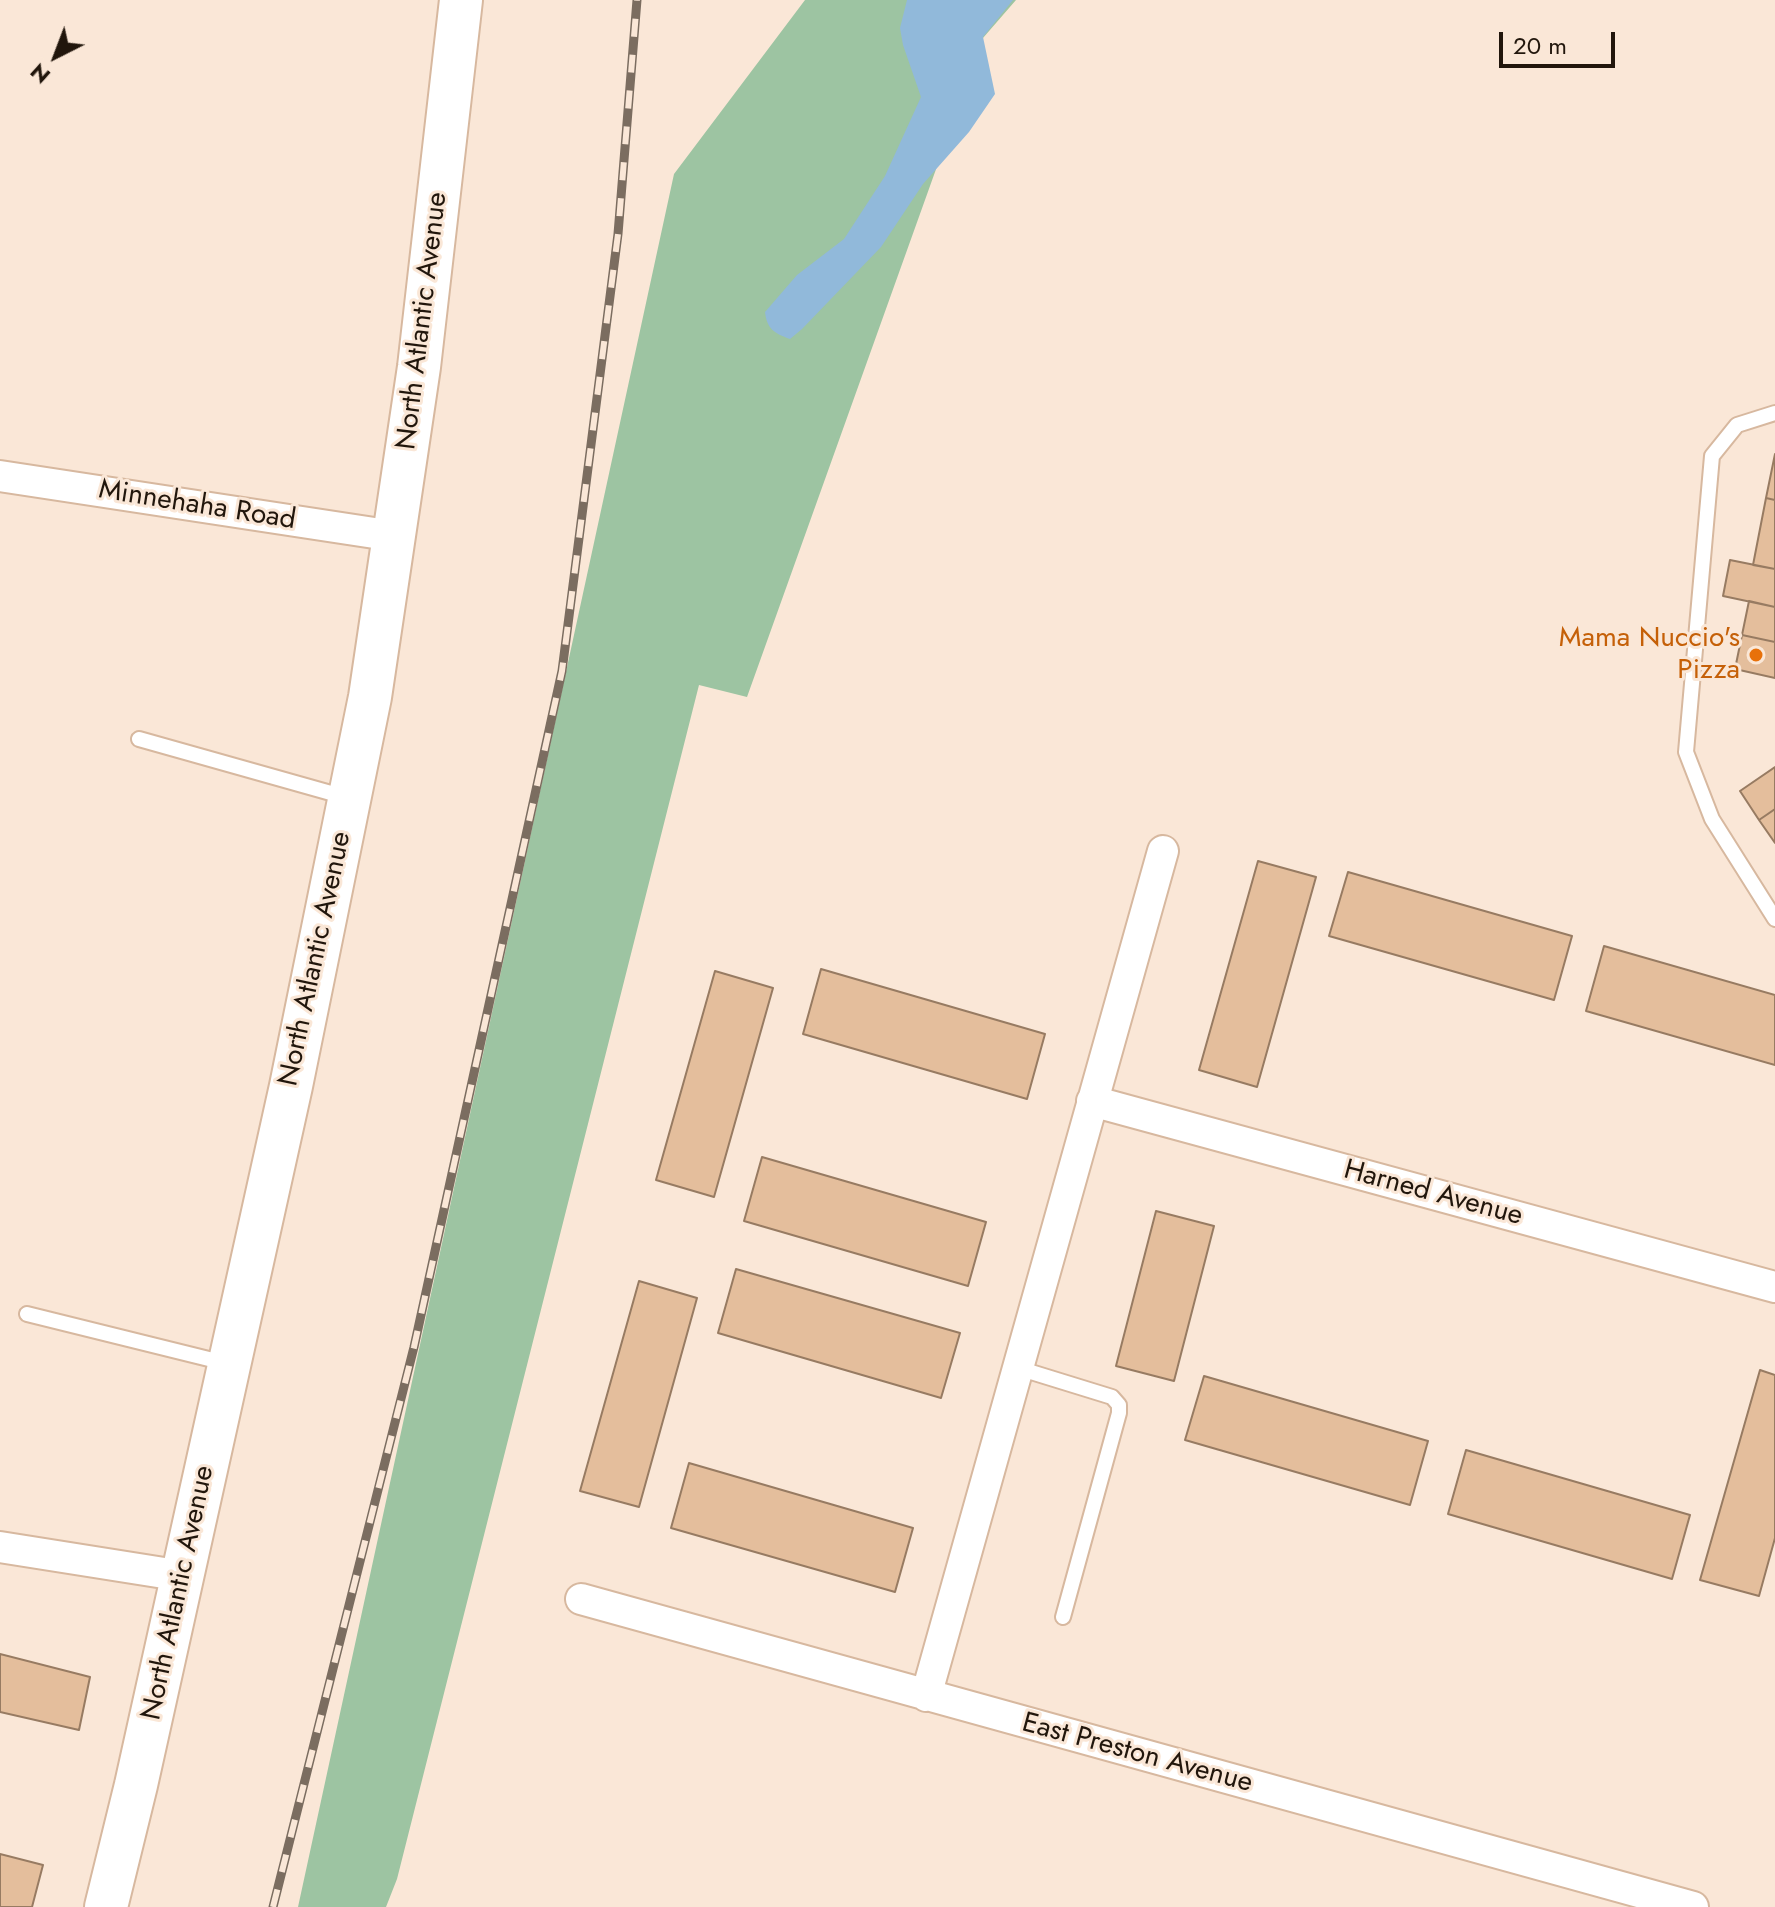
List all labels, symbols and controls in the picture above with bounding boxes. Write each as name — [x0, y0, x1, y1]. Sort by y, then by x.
north arrow — [16, 16, 96, 96]
scale bar — [1503, 16, 1619, 66]
text: 20 m — [1513, 28, 1567, 63]
text: N — [23, 56, 57, 92]
street label: North Atlantic Avenue — [391, 190, 455, 452]
street label: Minnehaha Road — [96, 474, 298, 538]
place label: Mama Nuccio's Pizza — [1559, 622, 1740, 688]
marker: Mama Nuccio's Pizza — [1747, 646, 1765, 664]
street label: North Atlantic Avenue — [273, 829, 359, 1089]
street label: Harned Avenue — [1340, 1154, 1526, 1234]
street label: North Atlantic Avenue — [136, 1463, 222, 1723]
street label: East Preston Avenue — [1018, 1707, 1256, 1801]

